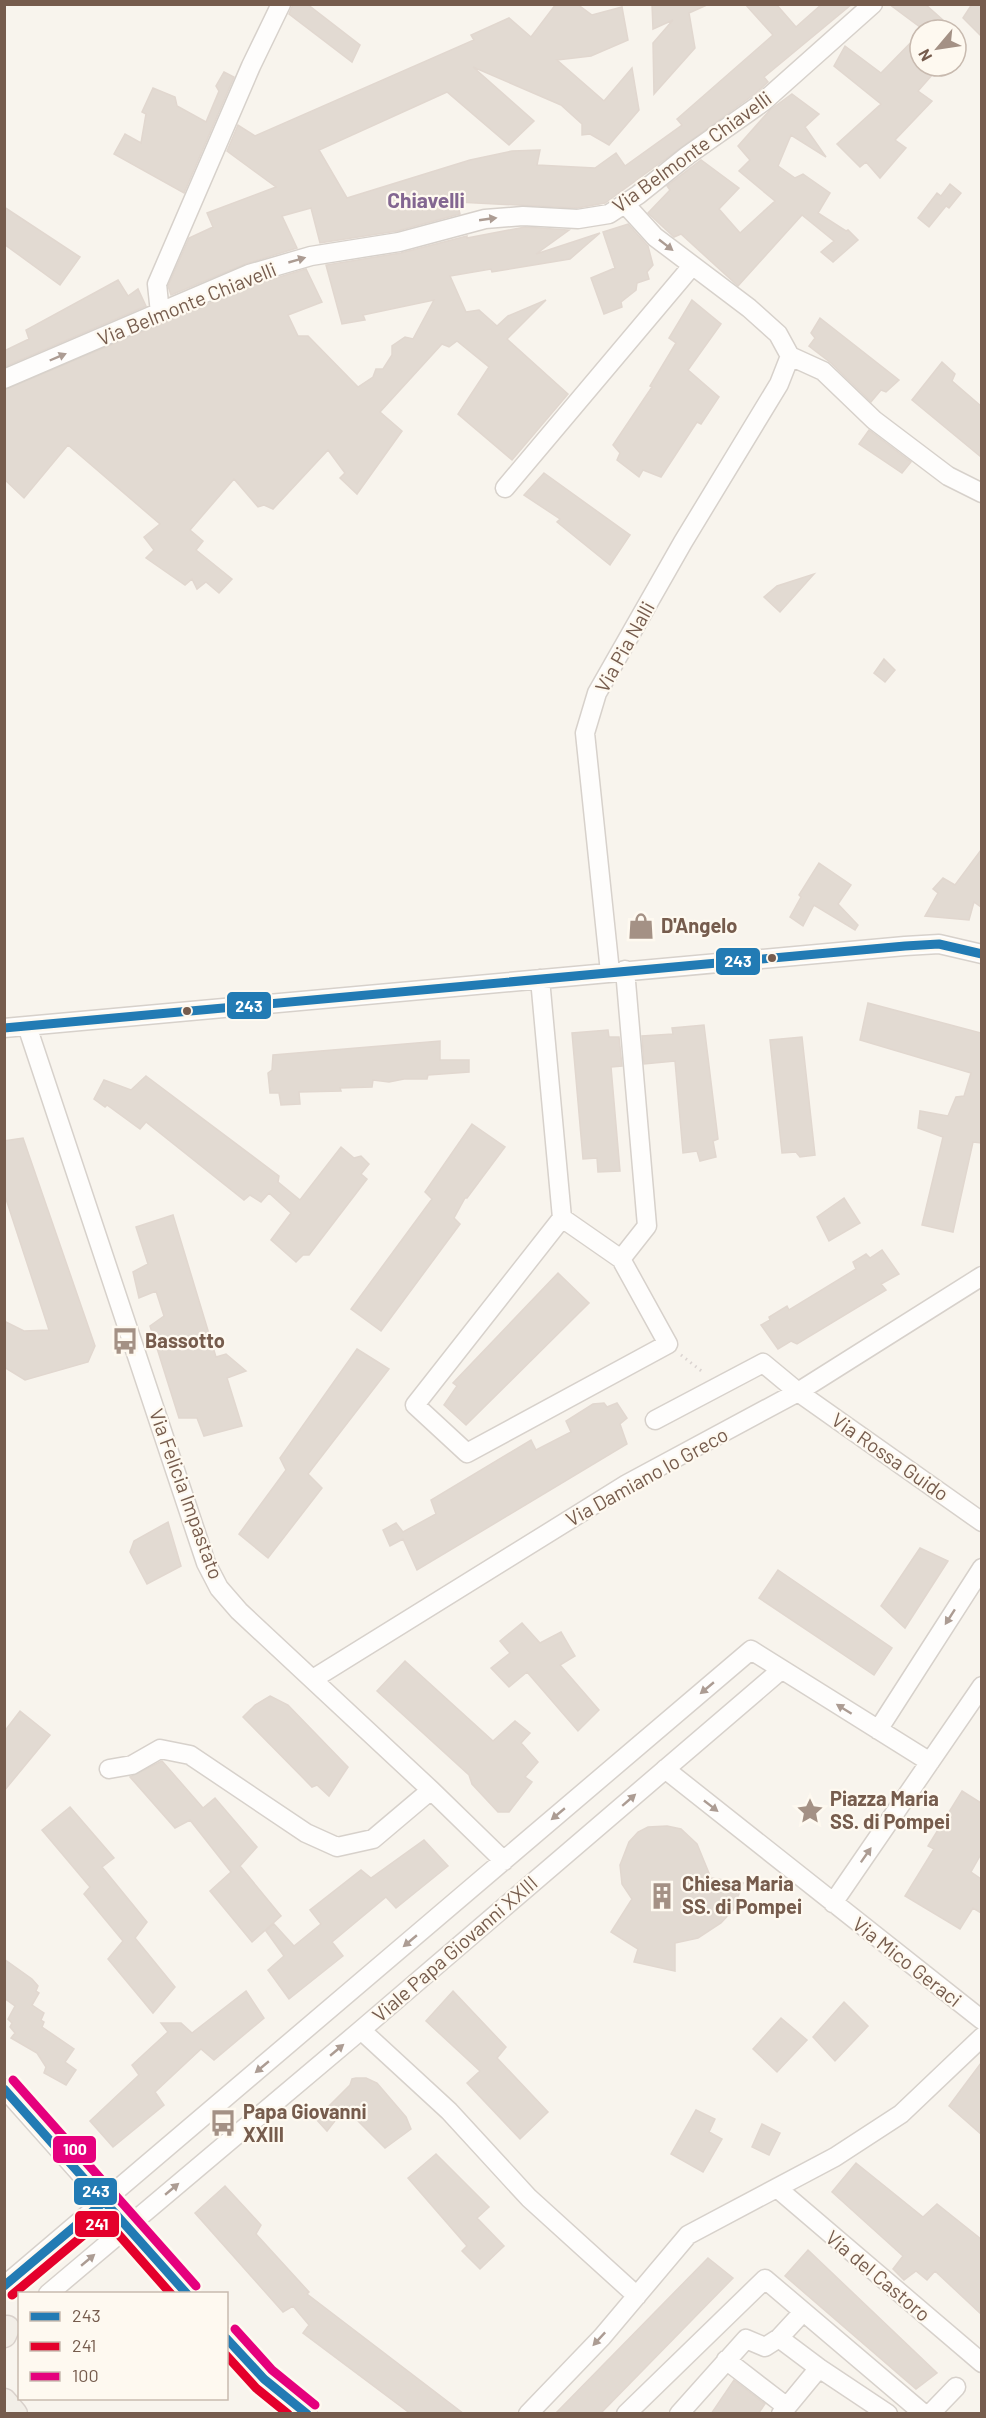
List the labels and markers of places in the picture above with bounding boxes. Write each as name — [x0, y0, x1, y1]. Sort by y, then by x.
shop icon: D'Angelo — [626, 911, 656, 941]
place label: D'Angelo — [661, 913, 737, 937]
unlabelled marker — [766, 952, 778, 964]
unlabelled marker — [181, 1005, 193, 1017]
bus stop icon: Bassotto — [110, 1326, 140, 1356]
place label: Bassotto — [145, 1328, 225, 1352]
place label: Piazza Maria SS. di Pompei — [830, 1786, 950, 1833]
place icon: Piazza Maria SS. di Pompei — [795, 1796, 825, 1826]
place label: Chiesa Maria SS. di Pompei — [682, 1871, 802, 1918]
building icon: Chiesa Maria SS. di Pompei — [647, 1881, 677, 1911]
place label: Papa Giovanni XXIII — [243, 2099, 367, 2146]
bus stop icon: Papa Giovanni XXIII — [208, 2108, 238, 2138]

